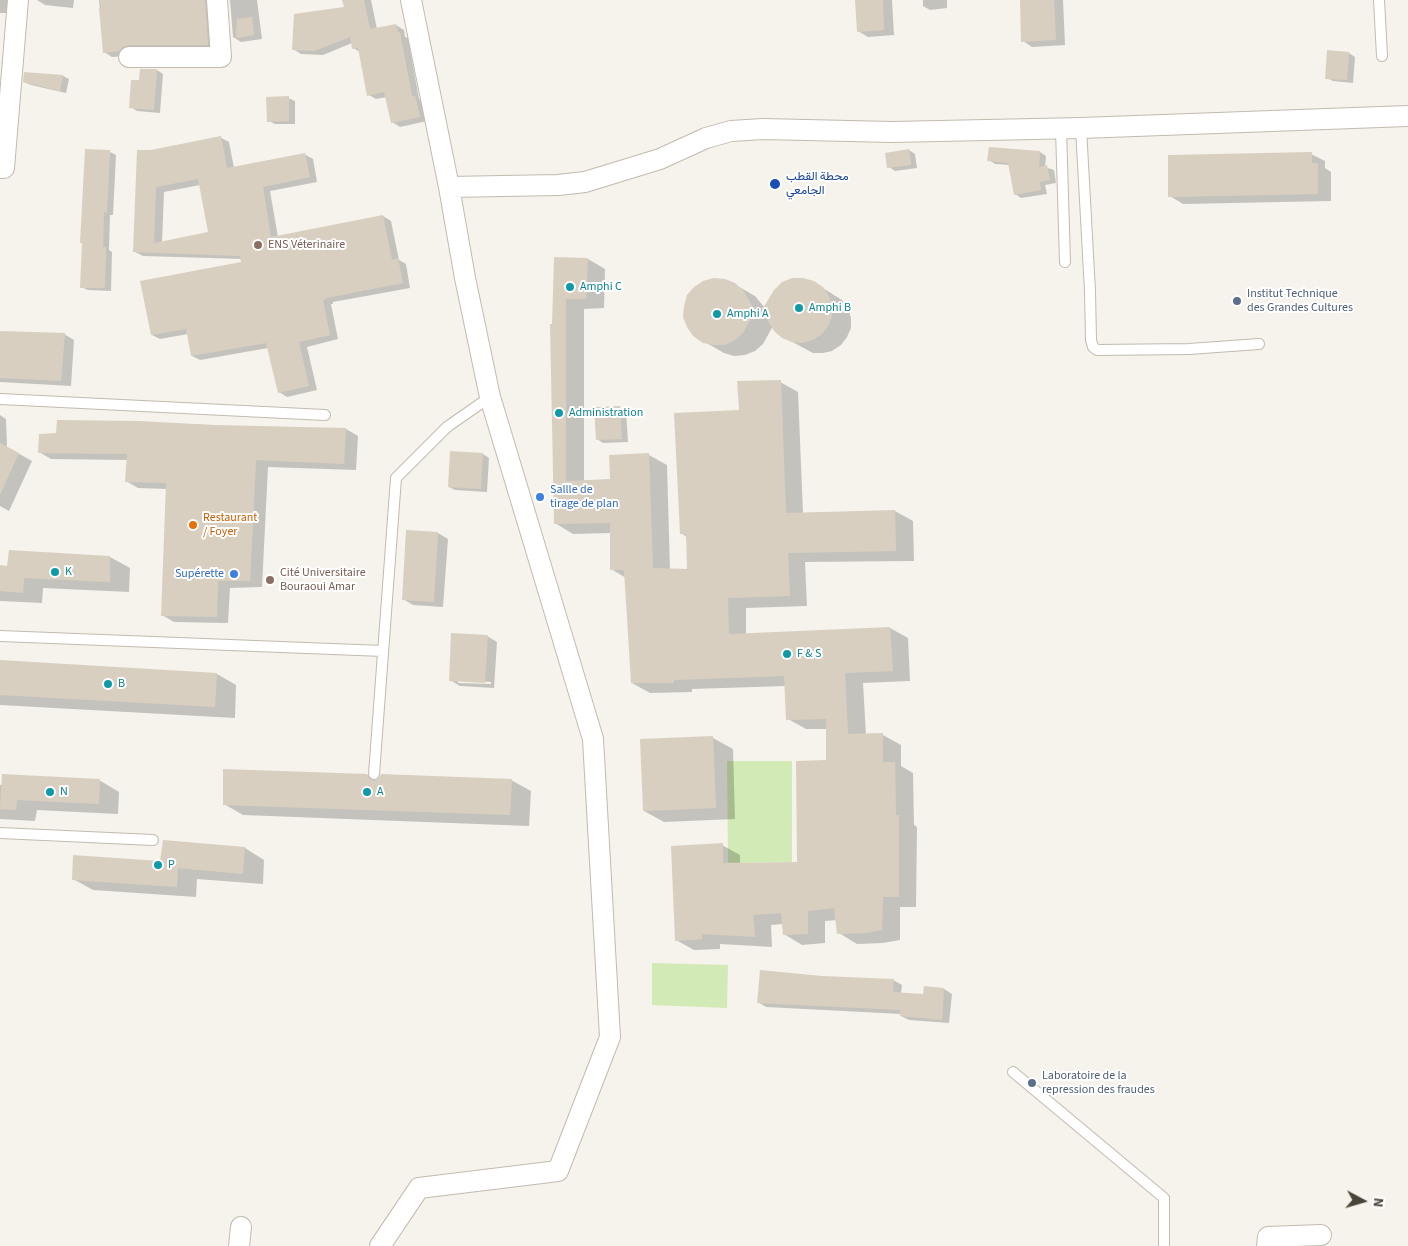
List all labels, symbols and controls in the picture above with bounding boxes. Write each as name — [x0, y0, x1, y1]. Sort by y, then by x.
place label: محطة القطب الجامعي — [786, 170, 849, 198]
marker: محطة القطب الجامعي — [768, 177, 782, 191]
place label: ENS Véterinaire — [268, 238, 345, 252]
marker: ENS Véterinaire — [252, 239, 264, 251]
place label: Amphi C — [580, 280, 622, 294]
marker: Amphi C — [564, 281, 576, 293]
place label: Institut Technique des Grandes Cultures — [1247, 287, 1353, 315]
marker: Institut Technique des Grandes Cultures — [1231, 295, 1243, 307]
place label: Amphi B — [809, 301, 851, 315]
marker: Amphi B — [793, 302, 805, 314]
place label: Amphi A — [727, 307, 769, 321]
marker: Amphi A — [711, 308, 723, 320]
place label: Administration — [569, 406, 643, 420]
marker: Administration — [553, 407, 565, 419]
place label: Sallle de tirage de plan — [550, 483, 619, 511]
marker: Sallle de tirage de plan — [534, 491, 546, 503]
place label: Restaurant / Foyer — [203, 511, 257, 539]
marker: Restaurant / Foyer — [187, 519, 199, 531]
place label: K — [65, 565, 72, 579]
marker: K — [49, 566, 61, 578]
place label: Cité Universitaire Bouraoui Amar — [280, 566, 366, 594]
place label: Supérette — [175, 567, 224, 581]
marker: Supérette — [228, 568, 240, 580]
marker: Cité Universitaire Bouraoui Amar — [264, 574, 276, 586]
place label: F & S — [797, 647, 821, 661]
marker: F & S — [781, 648, 793, 660]
place label: B — [118, 677, 125, 691]
marker: B — [102, 678, 114, 690]
place label: N — [60, 785, 68, 799]
place label: A — [377, 785, 384, 799]
marker: N — [44, 786, 56, 798]
marker: A — [361, 786, 373, 798]
place label: P — [168, 858, 175, 872]
marker: P — [152, 859, 164, 871]
place label: Laboratoire de la repression des fraudes — [1042, 1069, 1155, 1097]
marker: Laboratoire de la repression des fraudes — [1026, 1077, 1038, 1089]
north arrow — [1338, 1176, 1388, 1226]
text: N — [1367, 1197, 1388, 1208]

